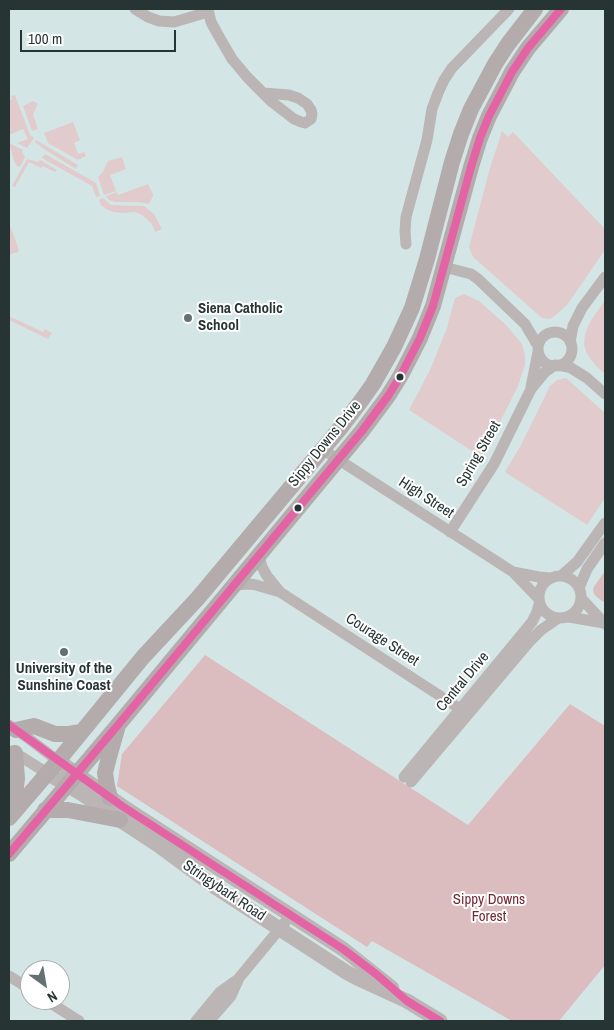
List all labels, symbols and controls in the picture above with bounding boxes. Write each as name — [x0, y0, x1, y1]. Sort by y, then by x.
scale bar — [22, 20, 179, 52]
text: 100 m — [28, 28, 62, 49]
place label: Siena Catholic School — [198, 300, 283, 335]
marker: Siena Catholic School — [182, 312, 194, 324]
unlabelled marker — [395, 372, 405, 382]
street label: Sippy Downs Drive — [285, 397, 365, 491]
street label: Spring Street — [453, 418, 505, 490]
street label: High Street — [395, 474, 457, 522]
unlabelled marker — [293, 503, 303, 513]
street label: Courage Street — [342, 610, 422, 670]
marker: University of the Sunshine Coast — [58, 646, 70, 658]
street label: Central Drive — [433, 648, 493, 716]
place label: University of the Sunshine Coast — [16, 660, 112, 695]
street label: Stringybark Road — [179, 857, 269, 925]
park label: Sippy Downs Forest — [453, 891, 525, 926]
north arrow — [20, 960, 70, 1010]
text: N — [44, 987, 61, 1007]

